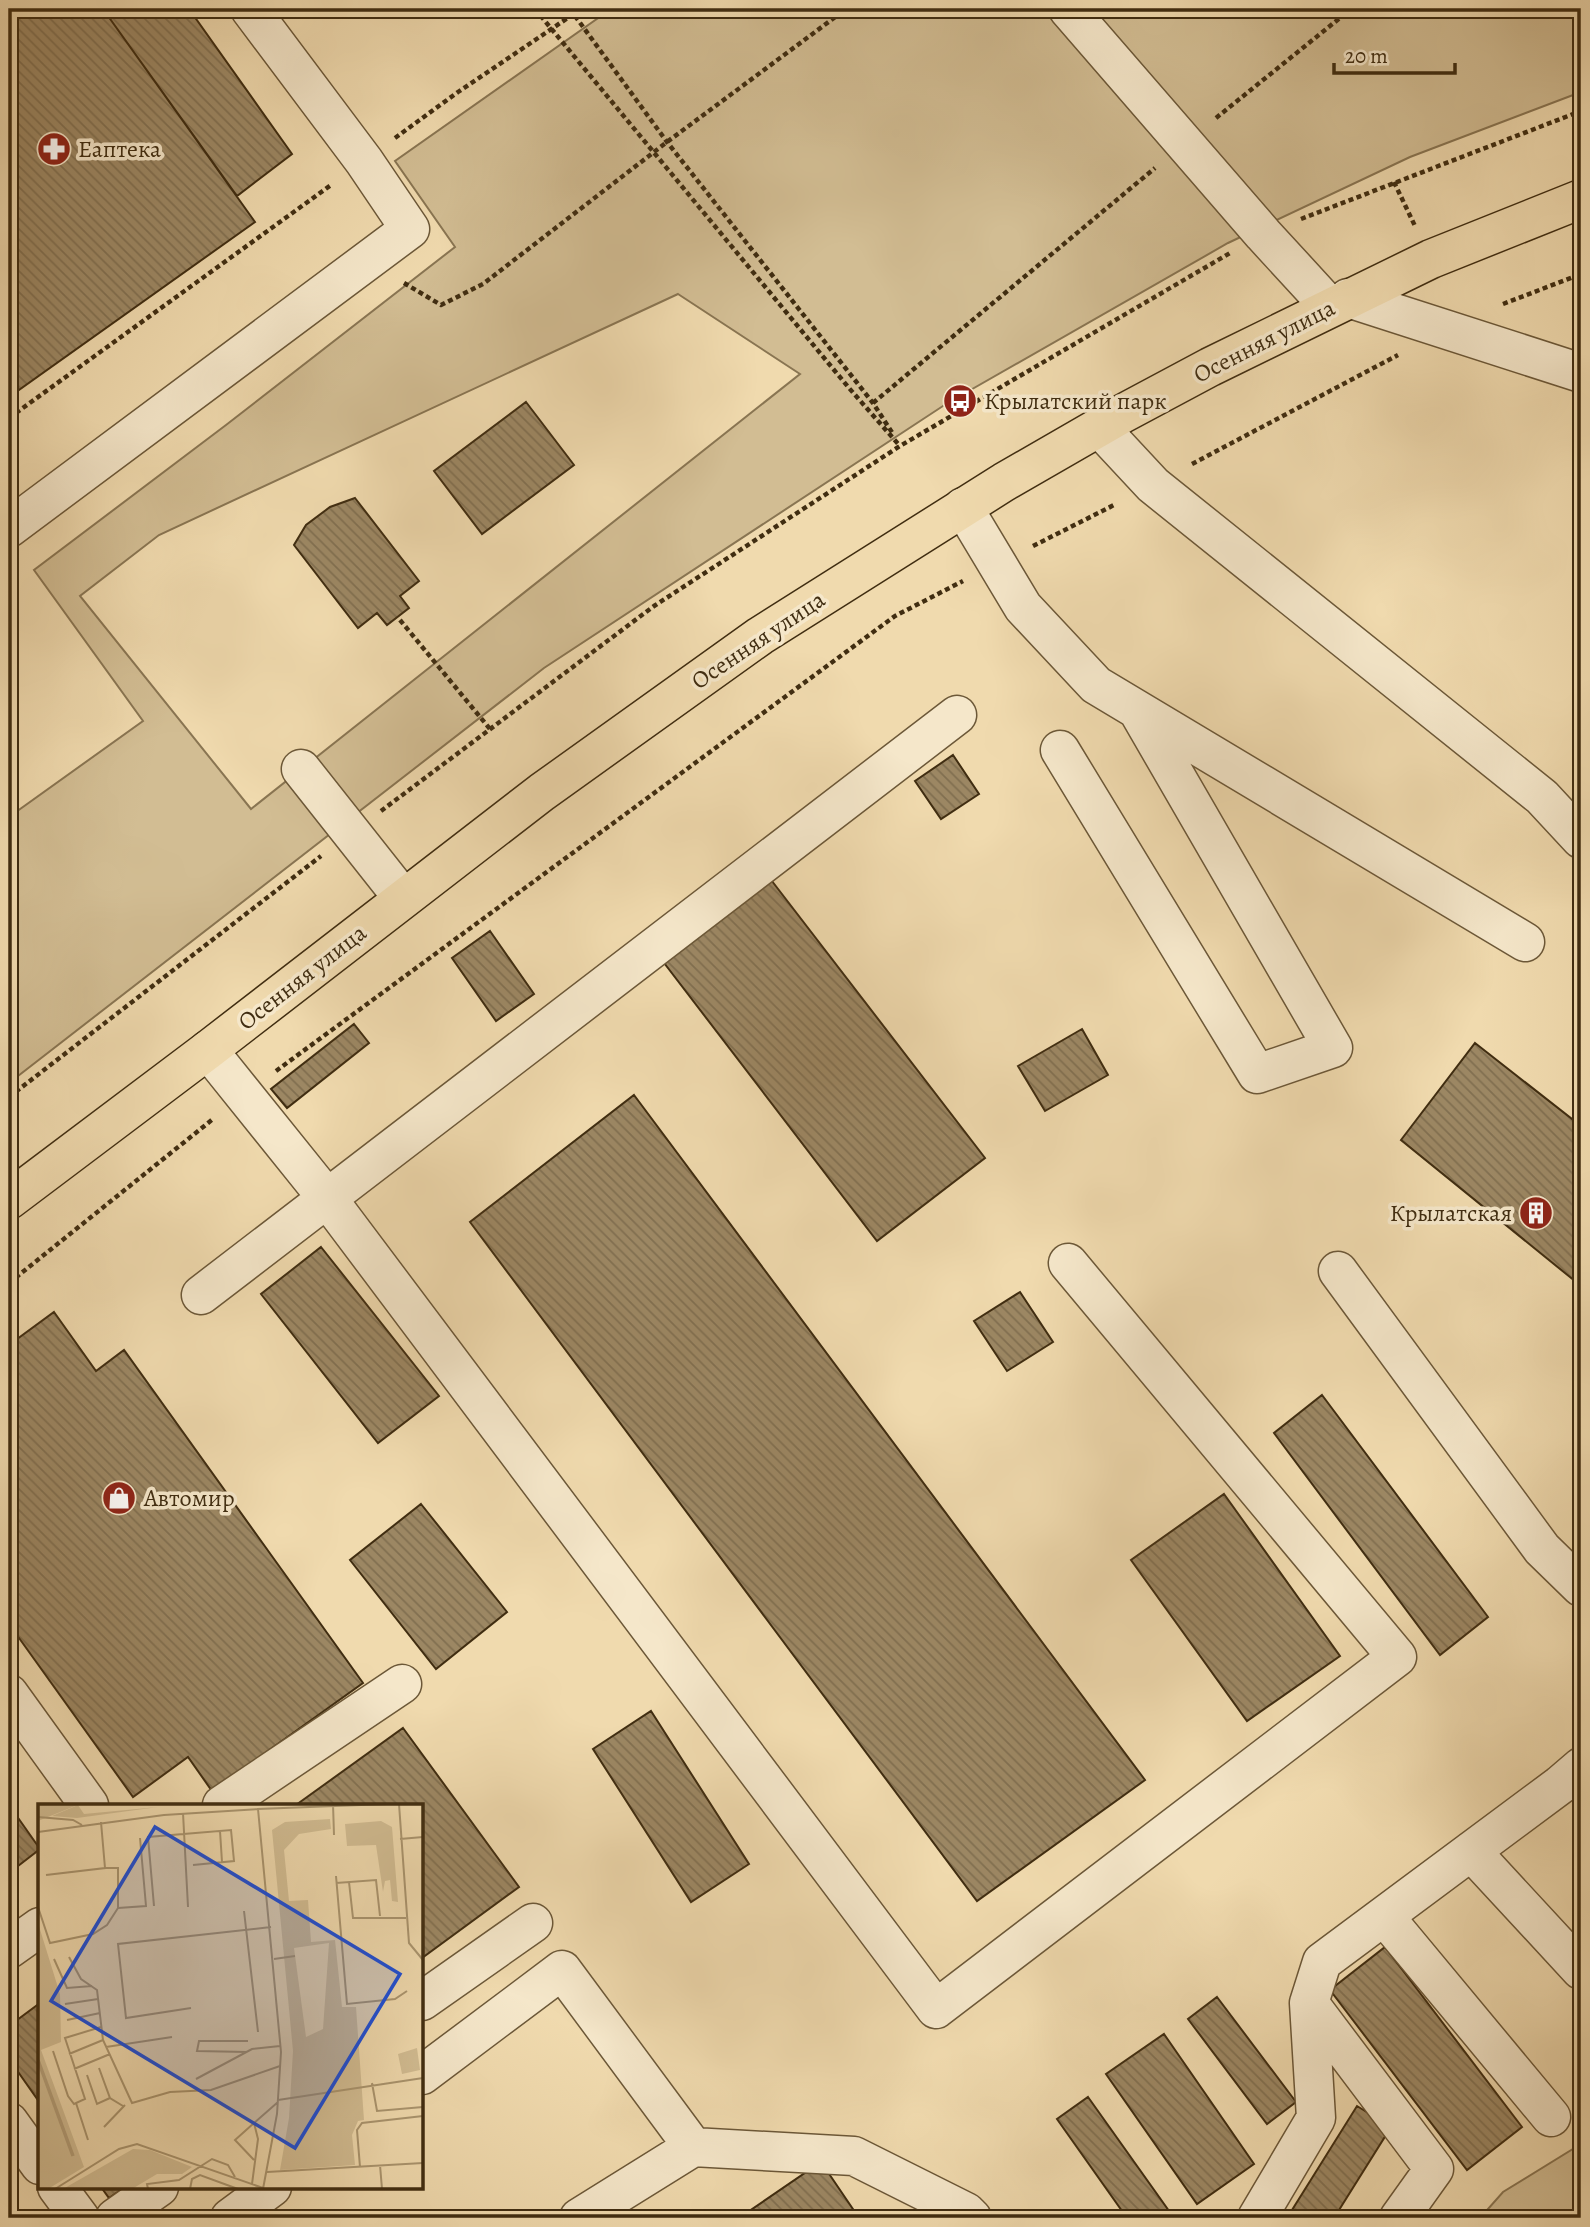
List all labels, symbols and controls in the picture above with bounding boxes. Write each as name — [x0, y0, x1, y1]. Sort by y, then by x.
scale bar — [1334, 32, 1455, 76]
text: 20 m — [1345, 42, 1388, 70]
pharmacy icon: Еаптека — [35, 130, 73, 168]
place label: Еаптека — [78, 133, 161, 165]
street label: Осенняя улица — [1188, 292, 1340, 390]
bus stop icon: Крылатский парк — [941, 382, 979, 420]
place label: Крылатский парк — [984, 385, 1167, 417]
street label: Осенняя улица — [685, 583, 831, 697]
street label: Осенняя улица — [231, 917, 373, 1037]
building icon: Крылатская — [1517, 1194, 1555, 1232]
place label: Крылатская — [1390, 1197, 1512, 1229]
shop icon: Автомир — [100, 1479, 138, 1517]
place label: Автомир — [143, 1482, 235, 1514]
inset map — [38, 1804, 424, 2188]

